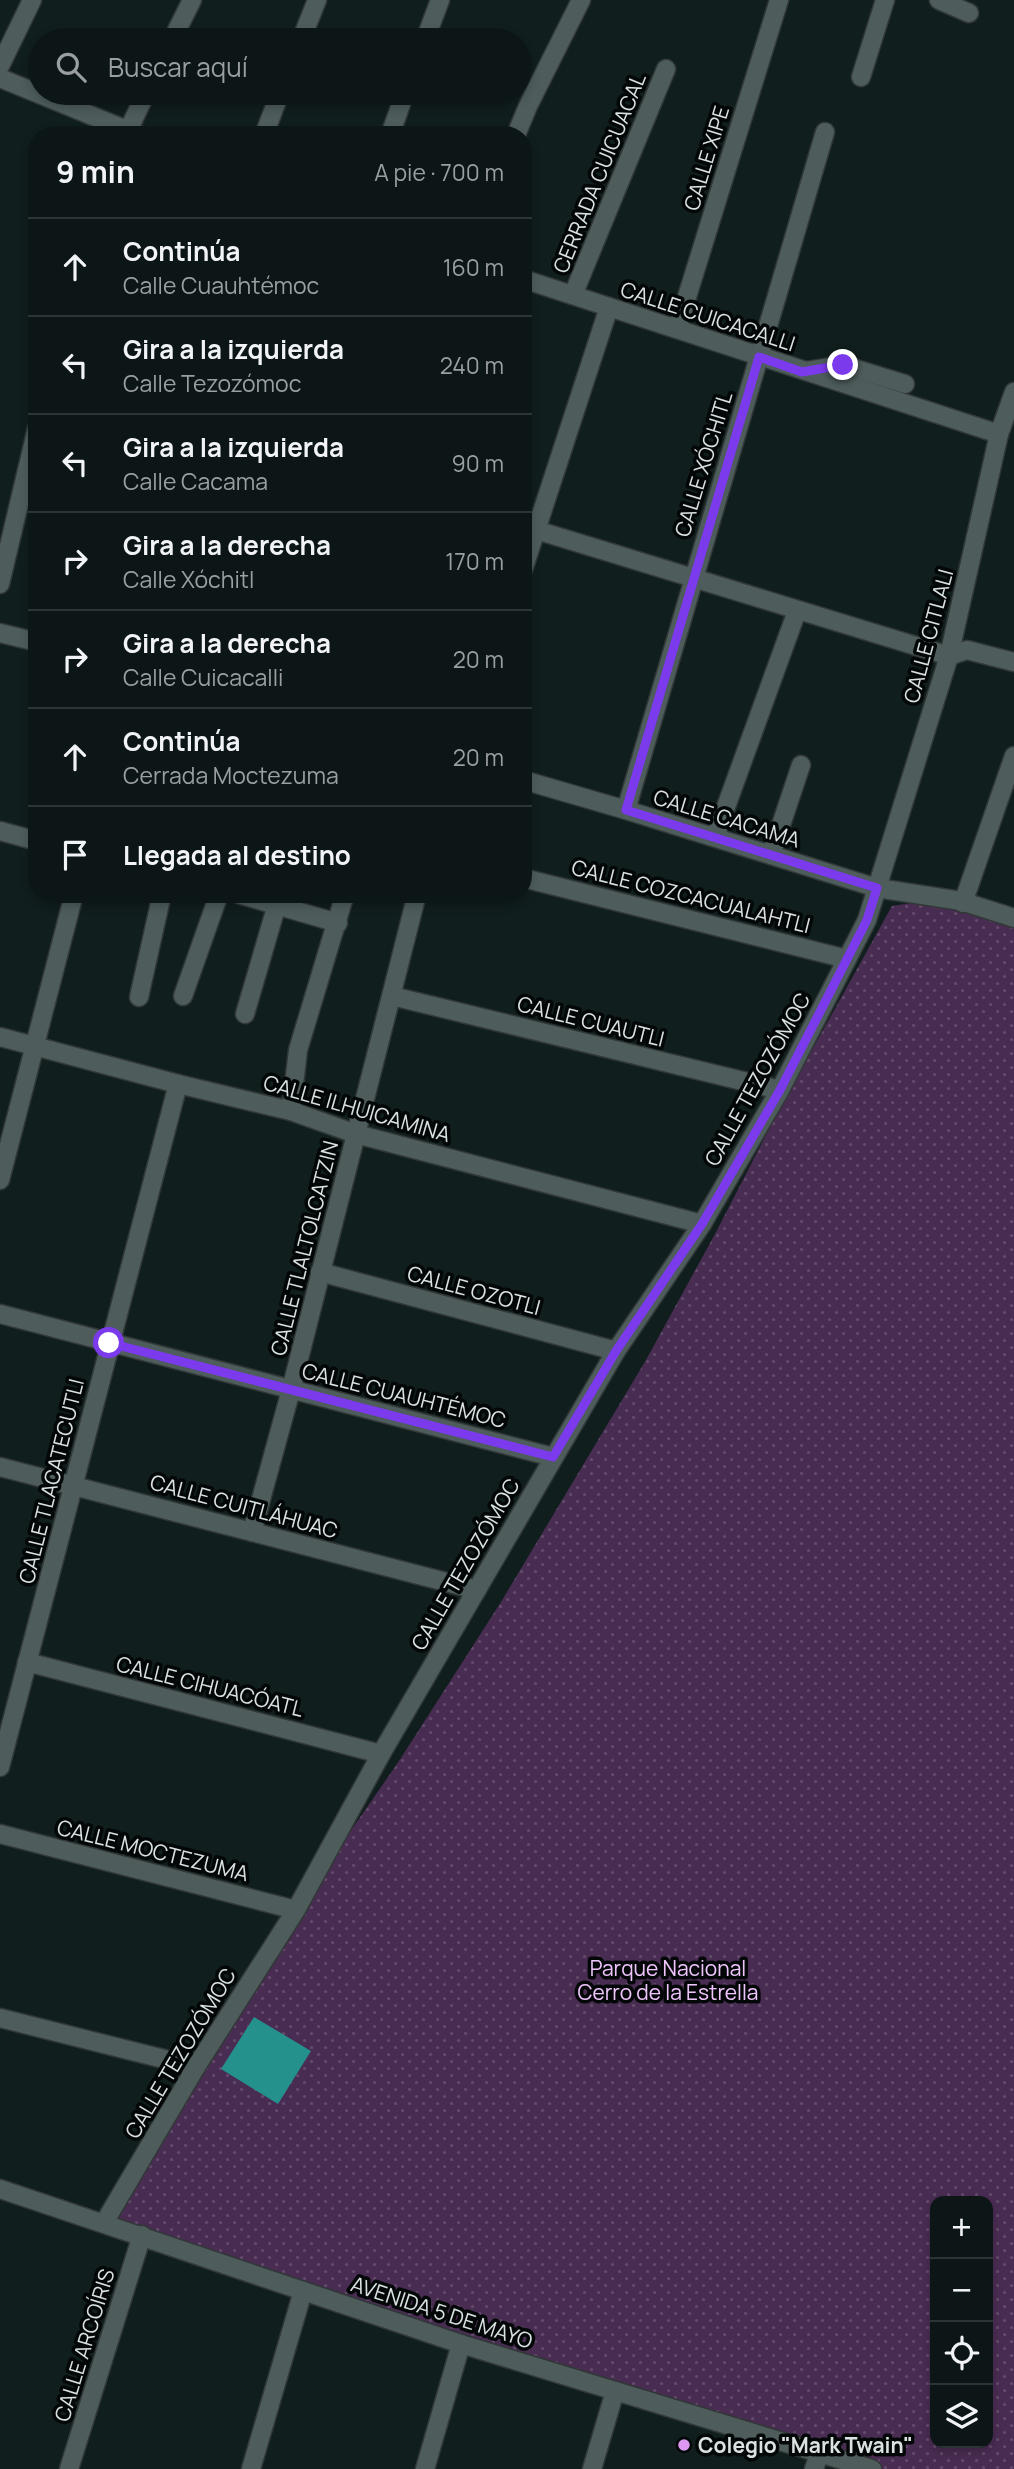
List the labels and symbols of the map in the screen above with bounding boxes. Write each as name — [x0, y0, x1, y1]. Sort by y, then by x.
street label: CERRADA CUICUACAL — [546, 69, 652, 277]
street label: CALLE XIPE — [677, 102, 735, 214]
street label: CALLE CUICACALLI — [617, 275, 799, 357]
route end — [827, 349, 858, 380]
street label: CALLE XÓCHITL — [668, 388, 738, 540]
street label: CALLE CITLALI — [897, 566, 959, 706]
street label: CALLE CACAMA — [650, 782, 804, 854]
street label: CALLE COZCACUALAHTLI — [569, 853, 813, 939]
street label: CALLE TEZOZÓMOC — [698, 987, 816, 1171]
street label: CALLE CUAUTLI — [515, 989, 667, 1053]
street label: CALLE ILHUICAMINA — [260, 1068, 454, 1148]
street label: CALLE TLALTOLCATZIN — [264, 1138, 344, 1358]
street label: CALLE OZOTLI — [404, 1259, 544, 1321]
route start — [93, 1327, 124, 1358]
street label: CALLE CUAUHTÉMOC — [299, 1356, 509, 1434]
street label: CALLE TLACATECUTLI — [12, 1376, 90, 1586]
street label: CALLE CUITLÁHUAC — [147, 1467, 341, 1545]
street label: CALLE TEZOZÓMOC — [404, 1473, 526, 1655]
street label: CALLE CIHUACÓATL — [114, 1649, 307, 1723]
street label: CALLE MOCTEZUMA — [54, 1813, 252, 1887]
park label: Parque Nacional Cerro de la Estrella — [577, 1954, 759, 2006]
street label: CALLE TEZOZÓMOC — [118, 1963, 242, 2143]
street label: CALLE ARCOÍRIS — [48, 2265, 121, 2425]
street label: AVENIDA 5 DE MAYO — [348, 2269, 536, 2355]
place label: Colegio "Mark Twain" — [698, 2431, 913, 2459]
marker: Colegio "Mark Twain" — [676, 2437, 692, 2453]

